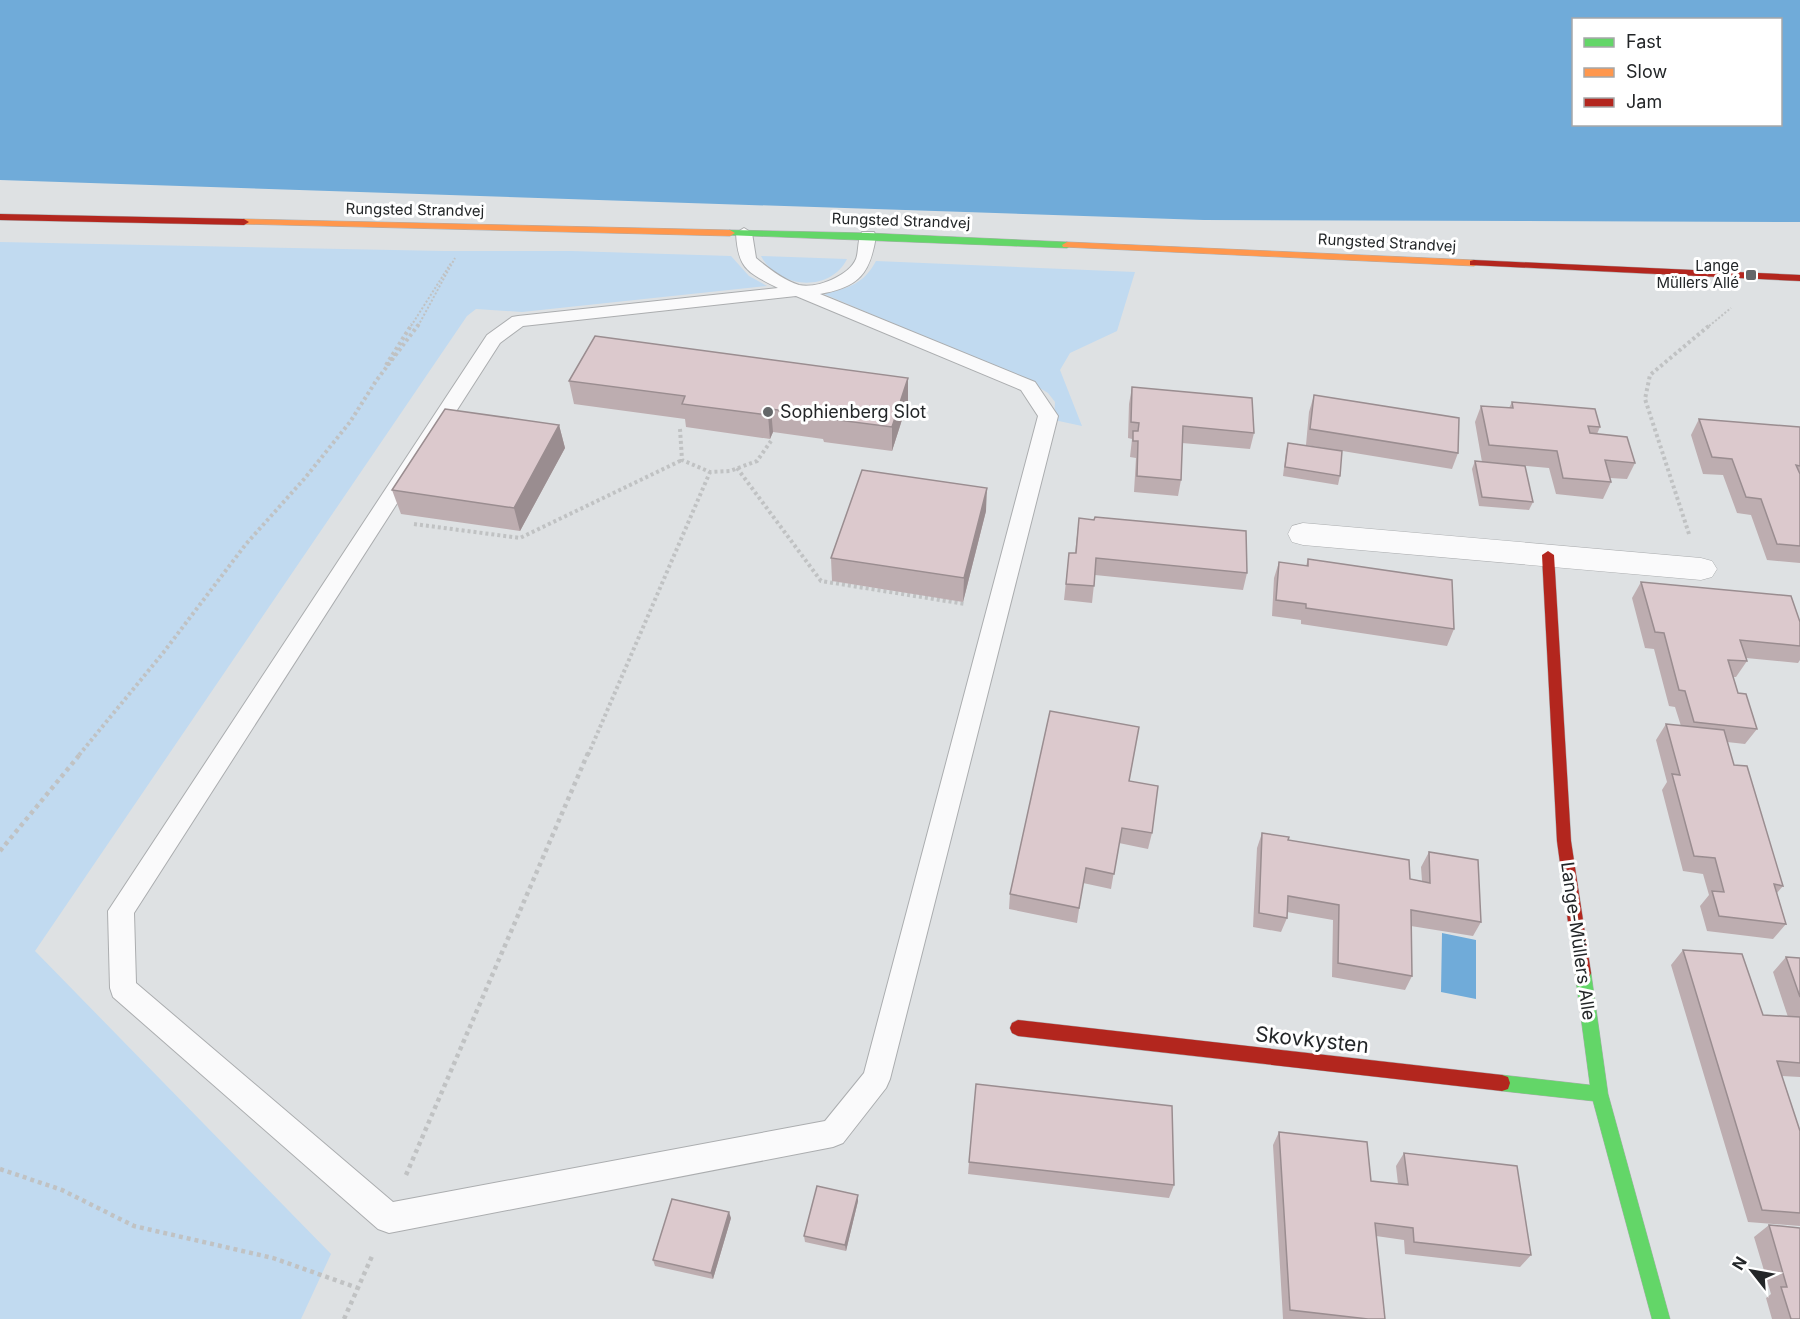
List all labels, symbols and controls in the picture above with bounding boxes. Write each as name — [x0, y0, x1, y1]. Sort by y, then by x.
legend — [1572, 18, 1782, 126]
text: Fast — [1626, 31, 1662, 52]
text: Slow — [1626, 61, 1667, 82]
text: Jam — [1626, 91, 1662, 112]
street label: Rungsted Strandvej — [346, 199, 484, 220]
street label: Rungsted Strandvej — [831, 209, 971, 232]
street label: Rungsted Strandvej — [1317, 229, 1457, 256]
place label: Lange Müllers Allé — [1656, 256, 1739, 292]
marker: Lange Müllers Allé — [1744, 268, 1758, 282]
place label: Sophienberg Slot — [780, 401, 926, 422]
marker: Sophienberg Slot — [761, 405, 775, 419]
street label: Lange-Müllers Alle — [1557, 860, 1600, 1022]
street label: Skovkysten — [1254, 1021, 1370, 1058]
north arrow — [1722, 1241, 1782, 1301]
text: N — [1727, 1253, 1751, 1274]

